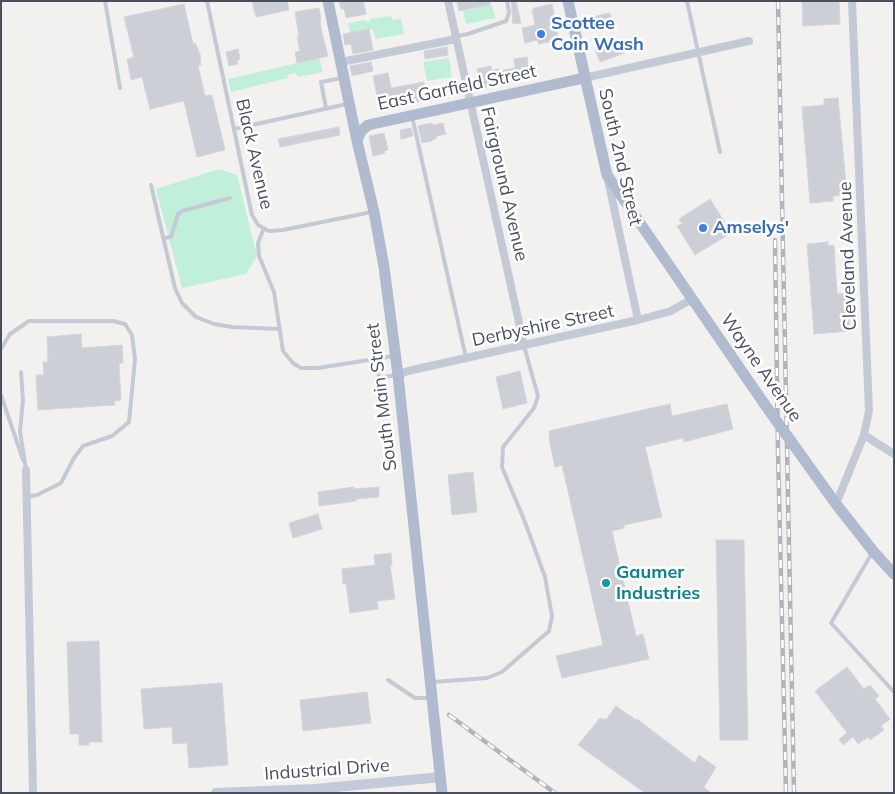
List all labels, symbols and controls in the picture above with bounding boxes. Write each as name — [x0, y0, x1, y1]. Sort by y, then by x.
place label: Scottee Coin Wash — [551, 13, 644, 56]
marker: Scottee Coin Wash — [535, 28, 547, 40]
street label: East Garfield Street — [376, 61, 538, 115]
street label: South 2nd Street — [594, 86, 646, 228]
street label: Black Avenue — [231, 97, 277, 211]
street label: Fairground Avenue — [476, 105, 532, 263]
street label: Cleveland Avenue — [835, 181, 861, 331]
place label: Amselys' — [713, 217, 789, 239]
marker: Amselys' — [697, 222, 709, 234]
street label: Derbyshire Street — [470, 300, 616, 352]
street label: Wayne Avenue — [716, 310, 806, 426]
street label: South Main Street — [362, 322, 402, 472]
place label: Gaumer Industries — [616, 562, 700, 604]
marker: Gaumer Industries — [600, 577, 612, 589]
street label: Industrial Drive — [264, 755, 390, 785]

